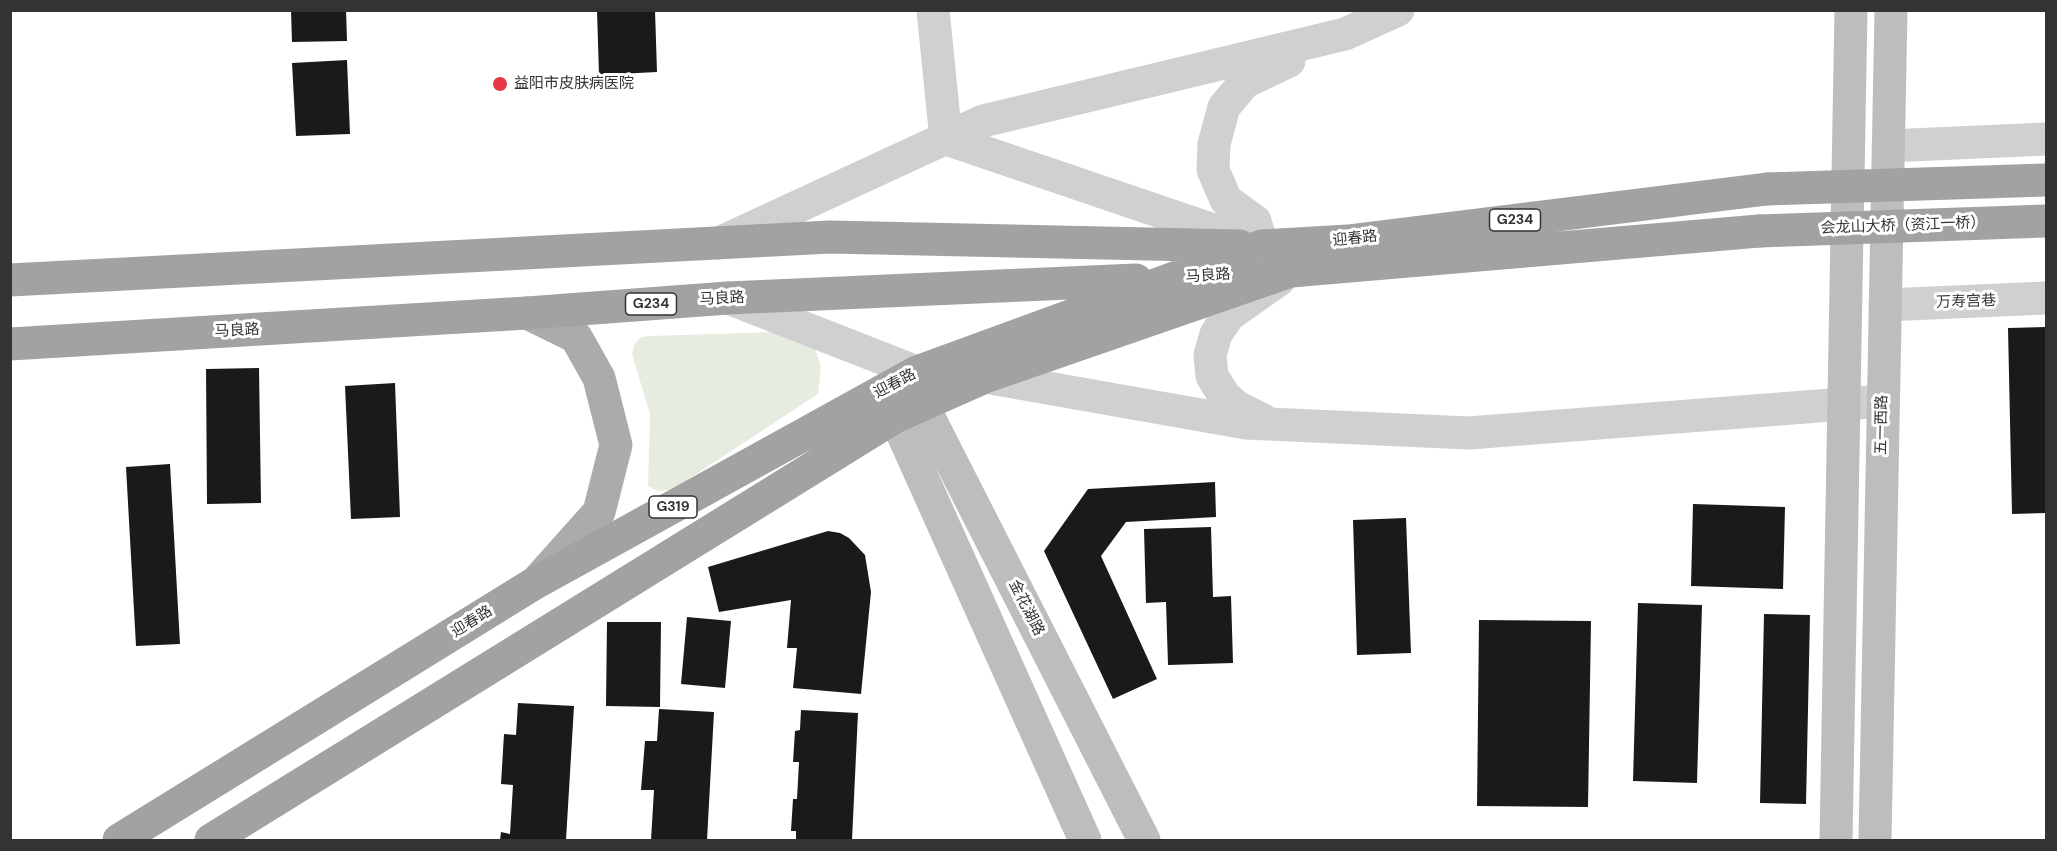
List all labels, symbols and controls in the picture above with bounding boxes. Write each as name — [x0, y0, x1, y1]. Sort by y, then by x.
marker: 益阳市皮肤病医院 — [491, 75, 509, 93]
place label: 益阳市皮肤病医院 — [514, 75, 634, 93]
road number: G234 — [1490, 209, 1540, 231]
street label: 会龙山大桥（资江一桥） — [1820, 214, 1986, 238]
street label: 迎春路 — [1332, 228, 1378, 250]
street label: 马良路 — [1185, 265, 1231, 287]
street label: 马良路 — [699, 289, 745, 309]
street label: 万寿宫巷 — [1936, 292, 1996, 312]
road number: G234 — [626, 293, 676, 315]
street label: 马良路 — [214, 321, 260, 341]
street label: 迎春路 — [871, 365, 919, 403]
street label: 五一西路 — [1872, 395, 1892, 455]
road number: G319 — [649, 496, 697, 518]
street label: 金花湖路 — [1004, 577, 1048, 639]
street label: 迎春路 — [448, 602, 496, 642]

